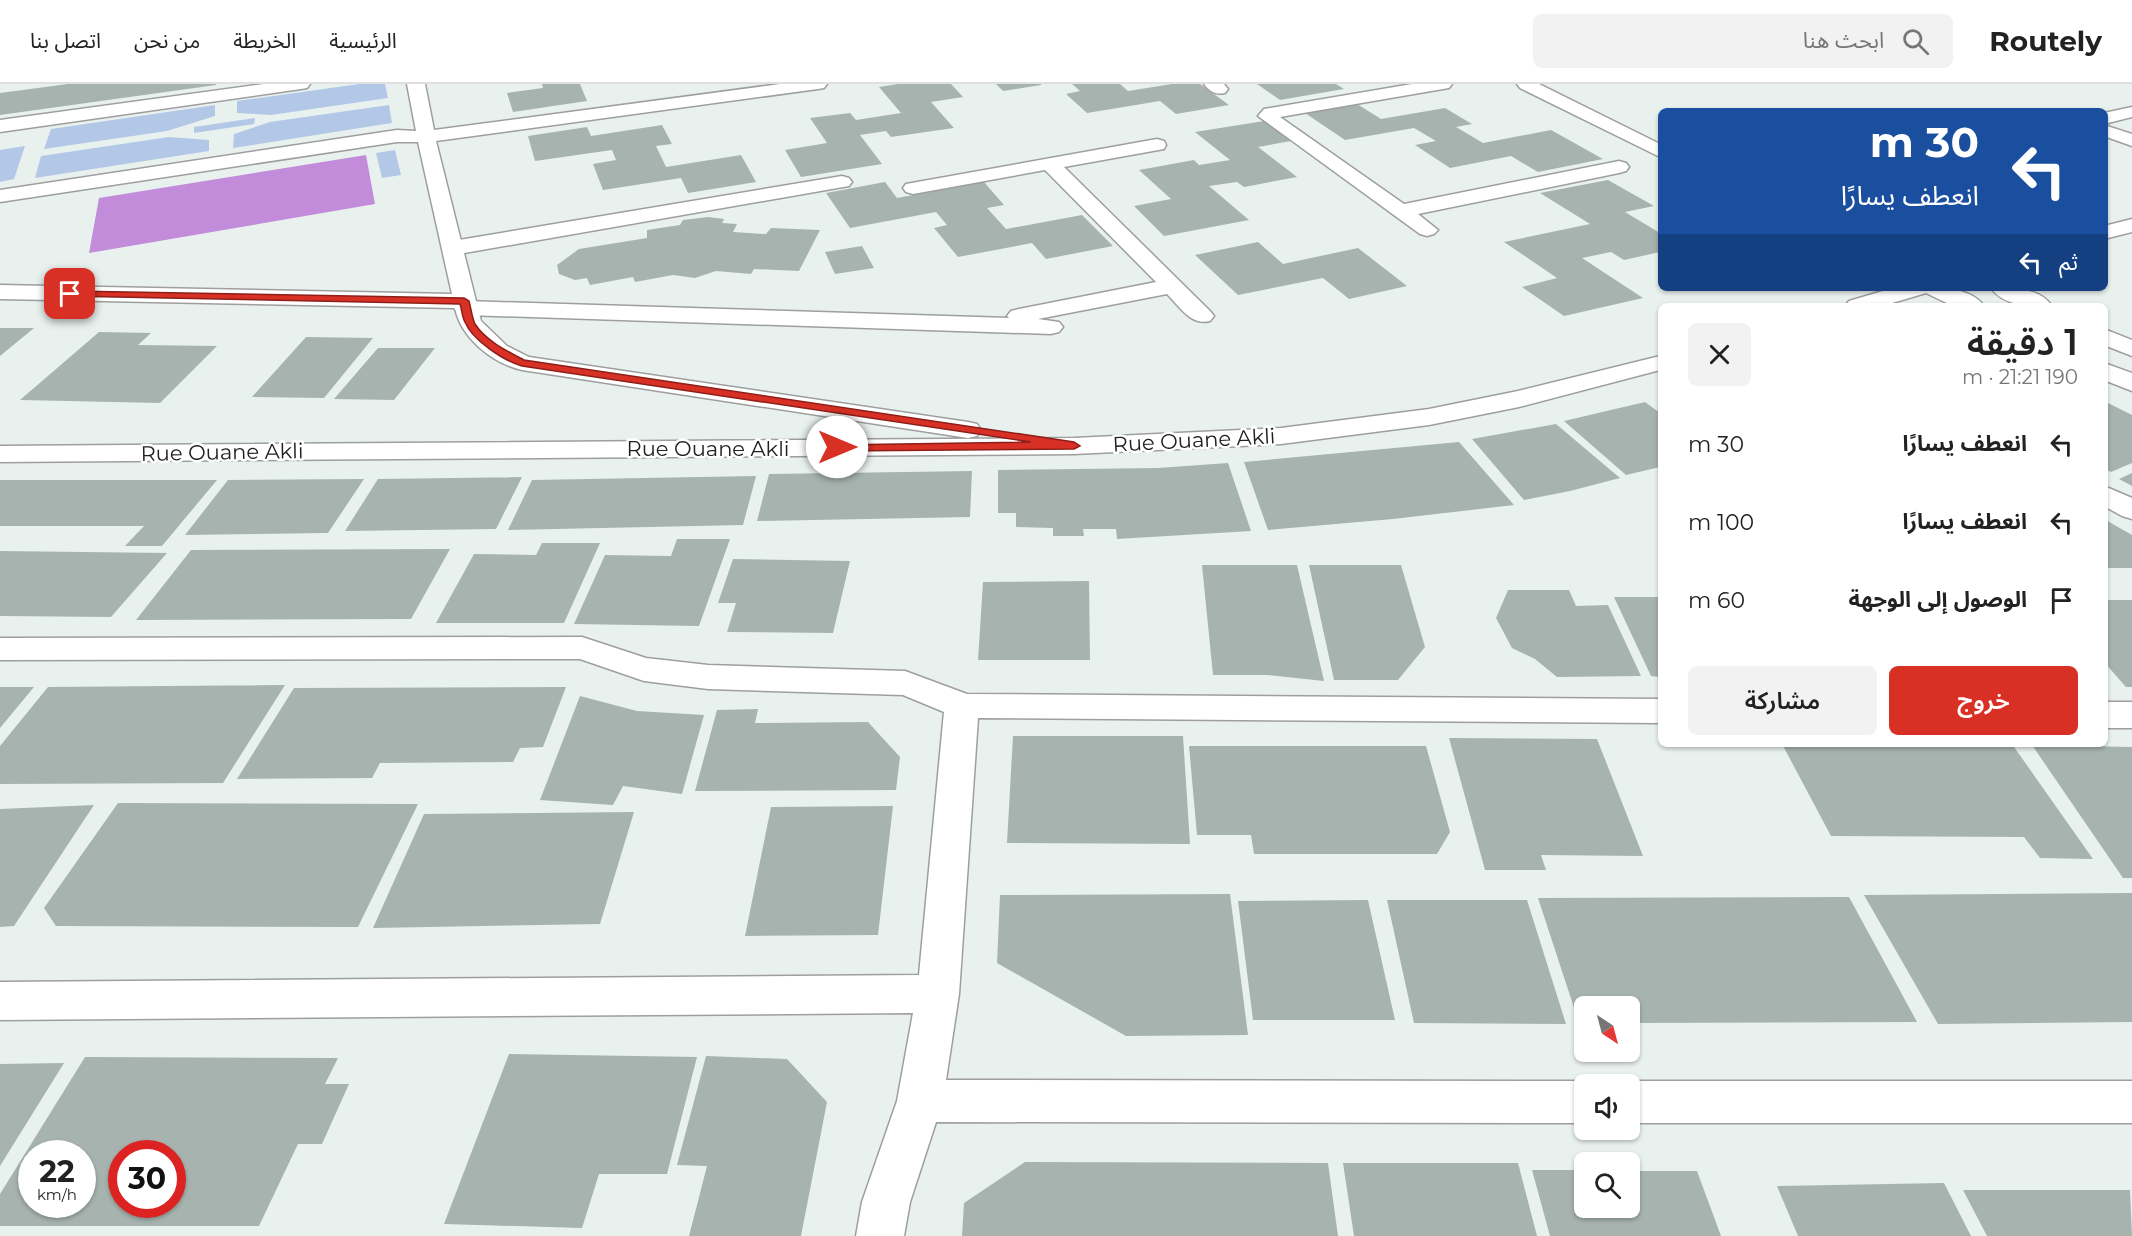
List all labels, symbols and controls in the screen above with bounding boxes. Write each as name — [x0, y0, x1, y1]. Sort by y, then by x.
search box — [1533, 14, 1953, 68]
text: Routely — [1989, 24, 2102, 58]
icon: search — [1899, 25, 1932, 58]
text: ابحث هنا — [1803, 27, 1884, 54]
text: اتصل بنا — [30, 28, 101, 53]
text: من نحن — [134, 28, 200, 53]
text: الخريطة — [233, 28, 296, 53]
text: الرئيسية — [329, 28, 397, 53]
text: 30 m — [1870, 116, 1979, 168]
icon: left — [2000, 132, 2078, 210]
text: انعطف يسارًا — [1841, 179, 1979, 212]
icon: left — [2014, 246, 2047, 279]
text: ثم — [2059, 249, 2078, 276]
pin — [44, 268, 95, 319]
icon: arrive — [53, 277, 86, 310]
text: 1 دقيقة — [1967, 320, 2078, 364]
button: close — [1688, 323, 1751, 386]
text: 190 m · 21:21 — [1962, 365, 2078, 389]
position arrow — [805, 415, 869, 479]
street label: Rue Ouane Akli — [1112, 423, 1276, 457]
icon: left — [2045, 428, 2078, 461]
text: انعطف يسارًا — [1903, 430, 2027, 457]
text: 30 m — [1688, 431, 1744, 458]
street label: Rue Ouane Akli — [627, 436, 789, 461]
street label: Rue Ouane Akli — [140, 438, 304, 466]
icon: left — [2045, 506, 2078, 539]
text: انعطف يسارًا — [1903, 508, 2027, 535]
text: 100 m — [1688, 509, 1754, 536]
icon: arrive — [2045, 584, 2078, 617]
text: الوصول إلى الوجهة — [1848, 586, 2027, 613]
text: 60 m — [1688, 587, 1745, 614]
button: مشاركة — [1688, 666, 1877, 735]
button: خروج — [1889, 666, 2078, 735]
north arrow — [1574, 996, 1640, 1062]
map controls — [1574, 996, 1640, 1218]
button: sound — [1574, 1074, 1640, 1140]
speed limit sign: 30 — [108, 1140, 186, 1218]
button: search — [1574, 1152, 1640, 1218]
text: 22 — [39, 1153, 75, 1190]
text: km/h — [37, 1185, 77, 1204]

